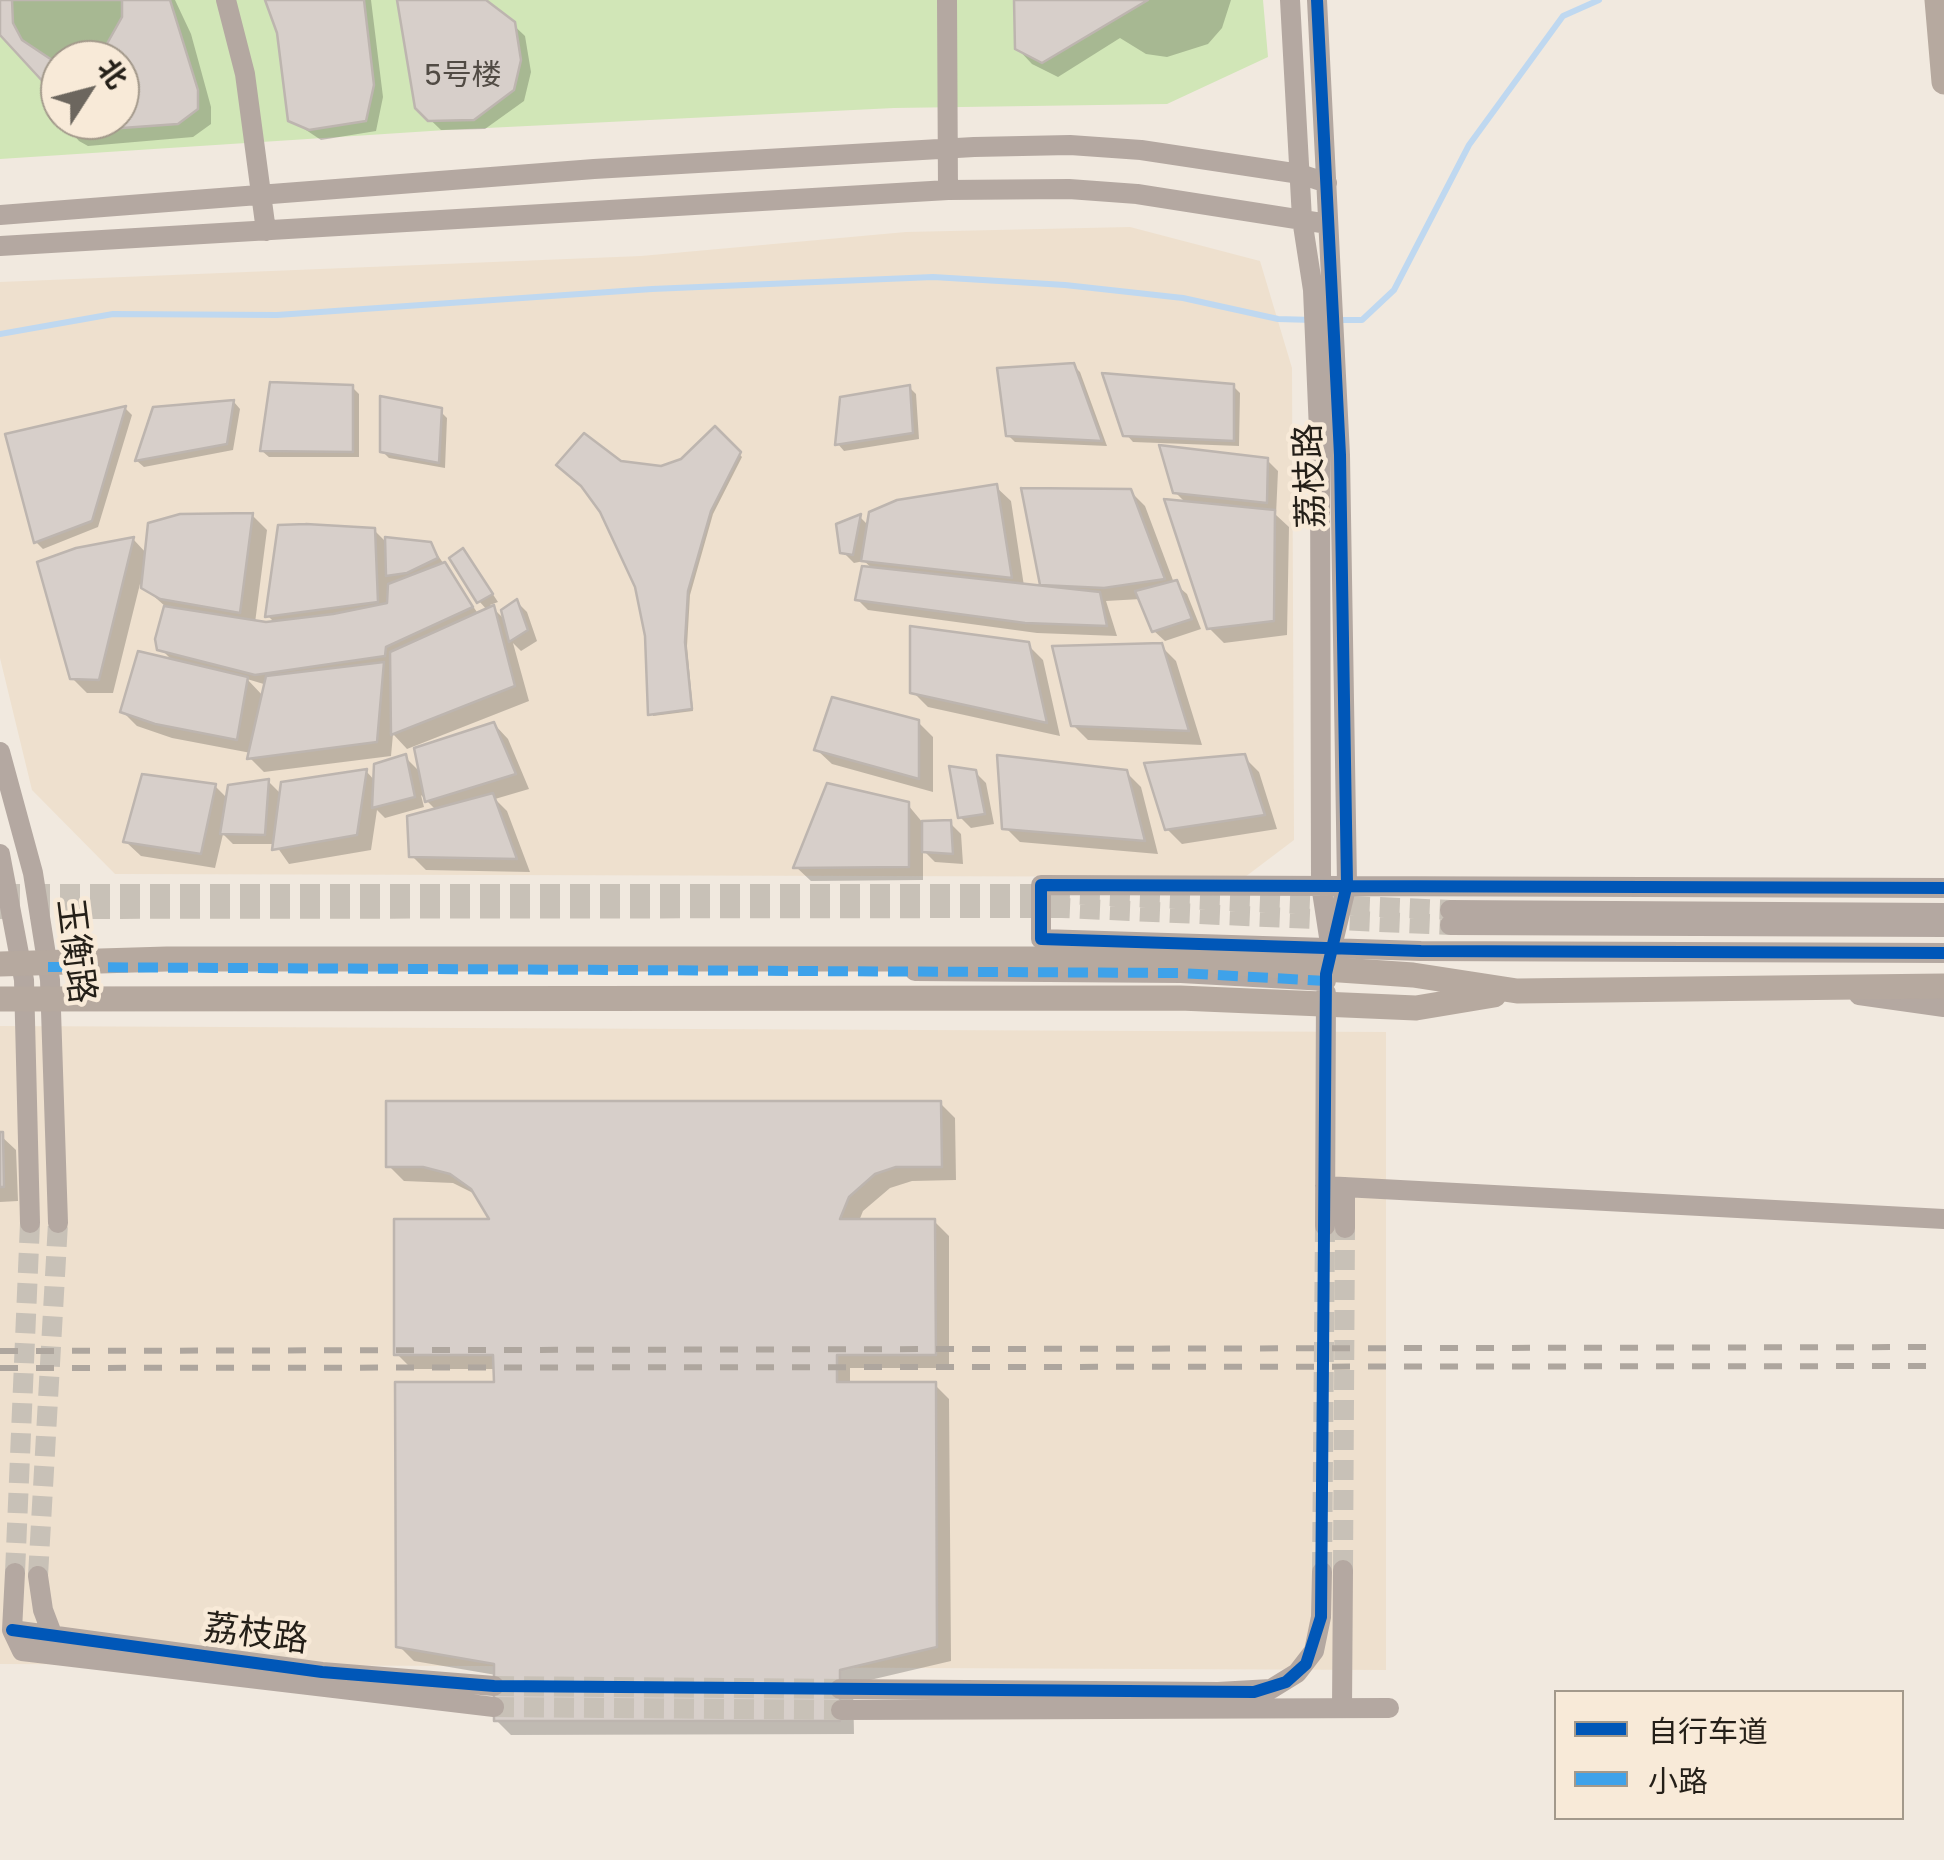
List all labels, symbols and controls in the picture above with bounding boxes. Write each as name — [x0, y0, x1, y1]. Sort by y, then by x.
north arrow — [40, 40, 140, 140]
text: 北 — [91, 52, 135, 94]
house number: 5号楼 — [424, 57, 502, 93]
street label: 荔枝路 — [1287, 423, 1333, 529]
street label: 玉衡路 — [49, 896, 103, 1006]
street label: 荔枝路 — [201, 1607, 311, 1661]
legend — [1554, 1690, 1904, 1820]
text: 自行车道 — [1648, 1713, 1768, 1749]
text: 小路 — [1648, 1763, 1708, 1799]

